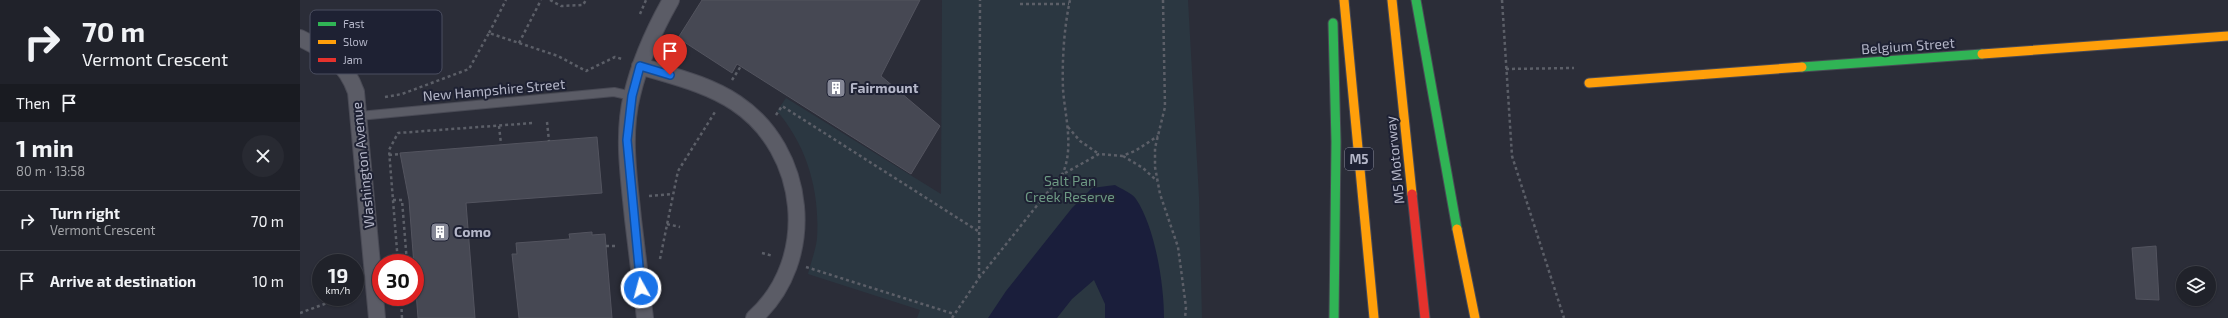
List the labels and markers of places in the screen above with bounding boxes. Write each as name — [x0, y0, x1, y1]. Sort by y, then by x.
pin — [653, 34, 687, 75]
building icon: Fairmount — [825, 77, 847, 99]
place label: Fairmount — [850, 79, 919, 96]
building icon: Como — [429, 221, 451, 243]
place label: Como — [454, 223, 491, 240]

